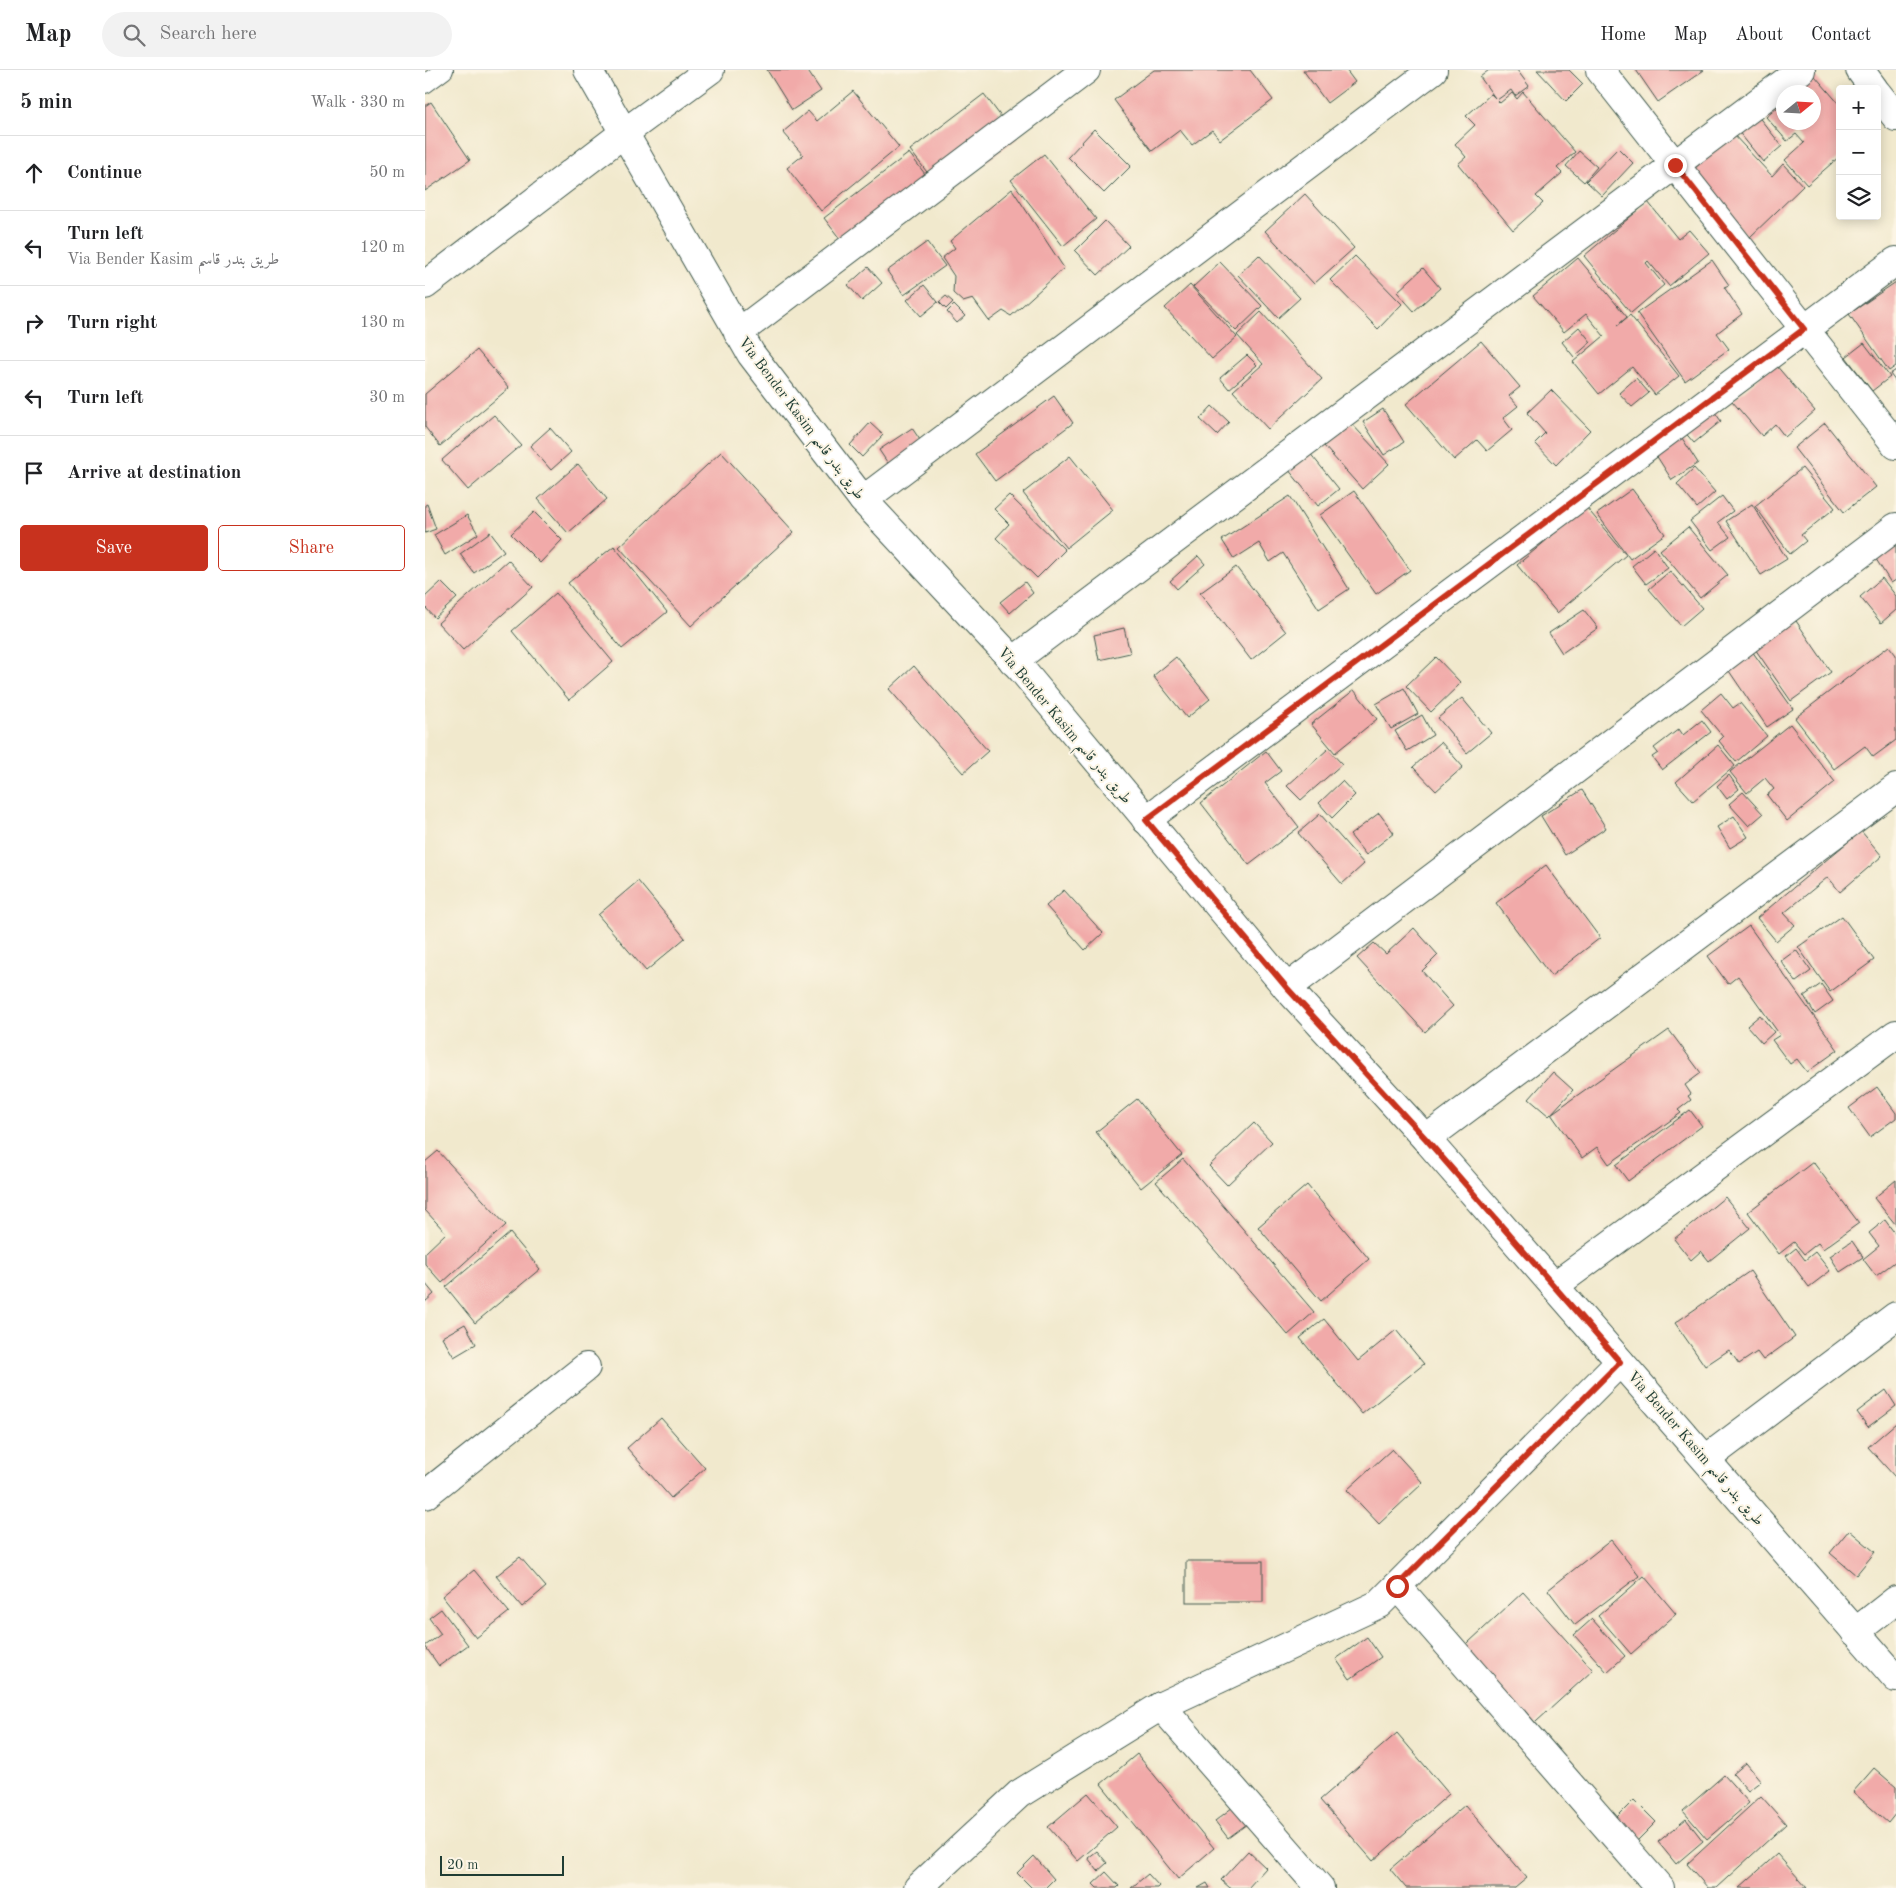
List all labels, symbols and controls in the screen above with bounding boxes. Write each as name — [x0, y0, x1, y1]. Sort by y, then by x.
search box — [102, 12, 452, 57]
icon: search — [120, 21, 148, 49]
text: Map — [25, 23, 72, 47]
text: Search here — [160, 25, 257, 44]
text: Home — [1600, 26, 1646, 44]
text: Map — [1674, 26, 1707, 44]
text: About — [1735, 26, 1783, 44]
text: Contact — [1811, 26, 1871, 44]
north arrow — [1776, 85, 1821, 130]
map controls — [1836, 85, 1881, 220]
button: + — [1836, 85, 1881, 130]
text: 5 min — [20, 92, 73, 113]
text: Walk · 330 m — [310, 95, 405, 111]
button: − — [1836, 130, 1881, 175]
route end — [1664, 154, 1687, 177]
icon: ahead — [20, 159, 48, 187]
text: Continue — [67, 164, 142, 183]
text: 50 m — [369, 165, 405, 181]
button: layers — [1836, 175, 1881, 220]
text: Turn left — [67, 225, 144, 244]
icon: left — [20, 234, 48, 262]
text: 120 m — [360, 240, 405, 256]
text: Via Bender Kasim طريق بندر قاسم — [67, 252, 279, 268]
icon: right — [20, 309, 48, 337]
text: Turn right — [67, 314, 157, 333]
text: 130 m — [360, 315, 405, 331]
street label: Via Bender Kasim طريق بندر قاسم — [730, 335, 867, 507]
icon: left — [20, 384, 48, 412]
text: Turn left — [67, 389, 144, 408]
text: 30 m — [369, 390, 405, 406]
icon: arrive — [20, 459, 48, 487]
text: Arrive at destination — [67, 464, 241, 483]
button: Save — [20, 525, 208, 571]
button: Share — [218, 525, 405, 571]
street label: Via Bender Kasim طريق بندر قاسم — [990, 645, 1134, 811]
street label: Via Bender Kasim طريق بندر قاسم — [1619, 1369, 1766, 1533]
route start — [1386, 1575, 1409, 1598]
scale bar — [440, 1853, 564, 1876]
text: 20 m — [447, 1858, 478, 1872]

